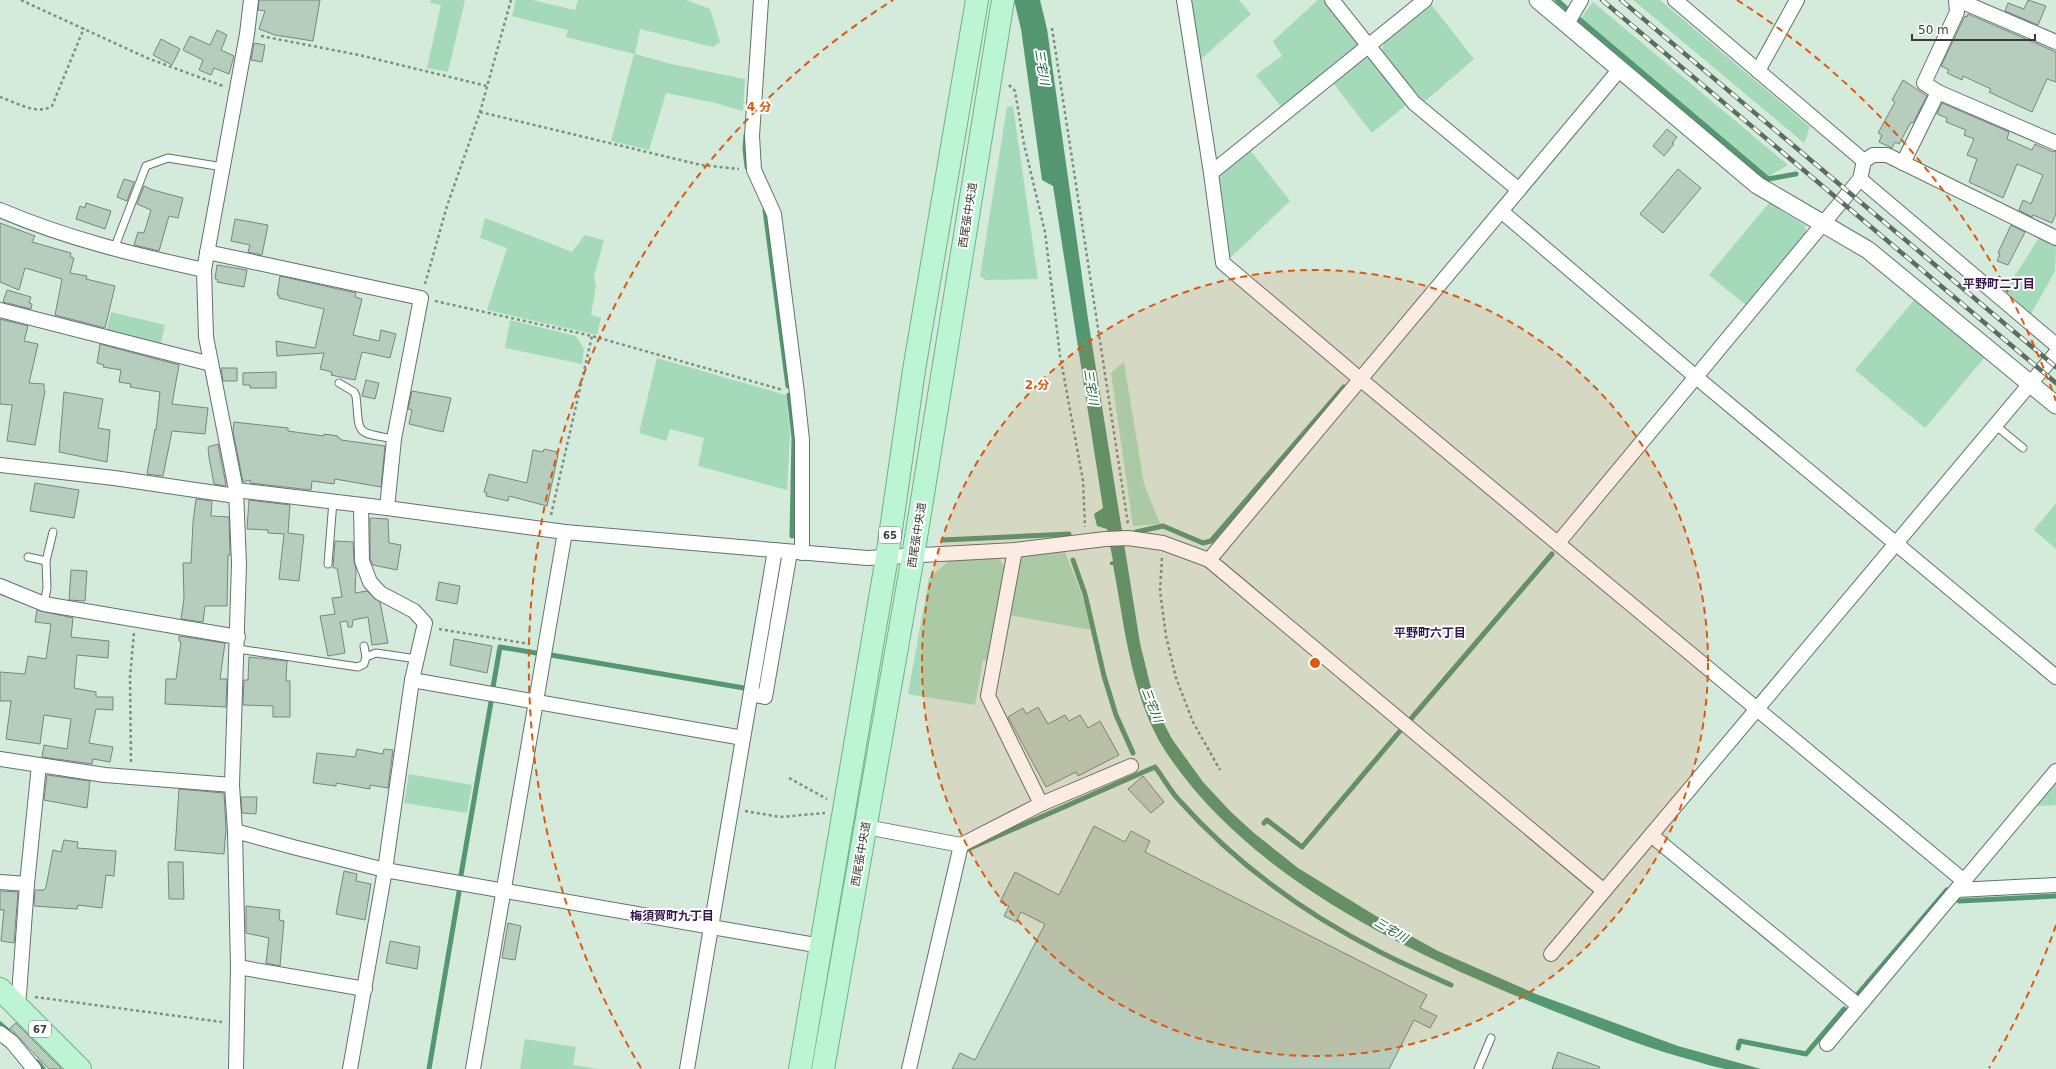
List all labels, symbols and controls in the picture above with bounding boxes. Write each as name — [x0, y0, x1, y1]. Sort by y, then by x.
scale bar — [1912, 16, 2035, 42]
text: 50 m — [1918, 23, 1949, 37]
water label: 三宅川 — [1032, 48, 1052, 88]
text: 4 分 — [747, 100, 771, 114]
street label: 西尾張中央道 — [956, 181, 980, 249]
district label: 平野町二丁目 — [1963, 277, 2035, 291]
water label: 三宅川 — [1081, 368, 1101, 408]
text: 2 分 — [1025, 378, 1049, 392]
street label: 西尾張中央道 — [905, 501, 929, 569]
road number: 65 — [879, 527, 901, 543]
district label: 平野町六丁目 — [1394, 626, 1466, 640]
centre of rings — [1308, 656, 1322, 670]
water label: 三宅川 — [1139, 686, 1166, 726]
street label: 西尾張中央道 — [849, 820, 873, 888]
district label: 梅須賀町九丁目 — [630, 909, 714, 923]
water label: 三宅川 — [1372, 915, 1412, 946]
road number: 67 — [29, 1021, 51, 1037]

